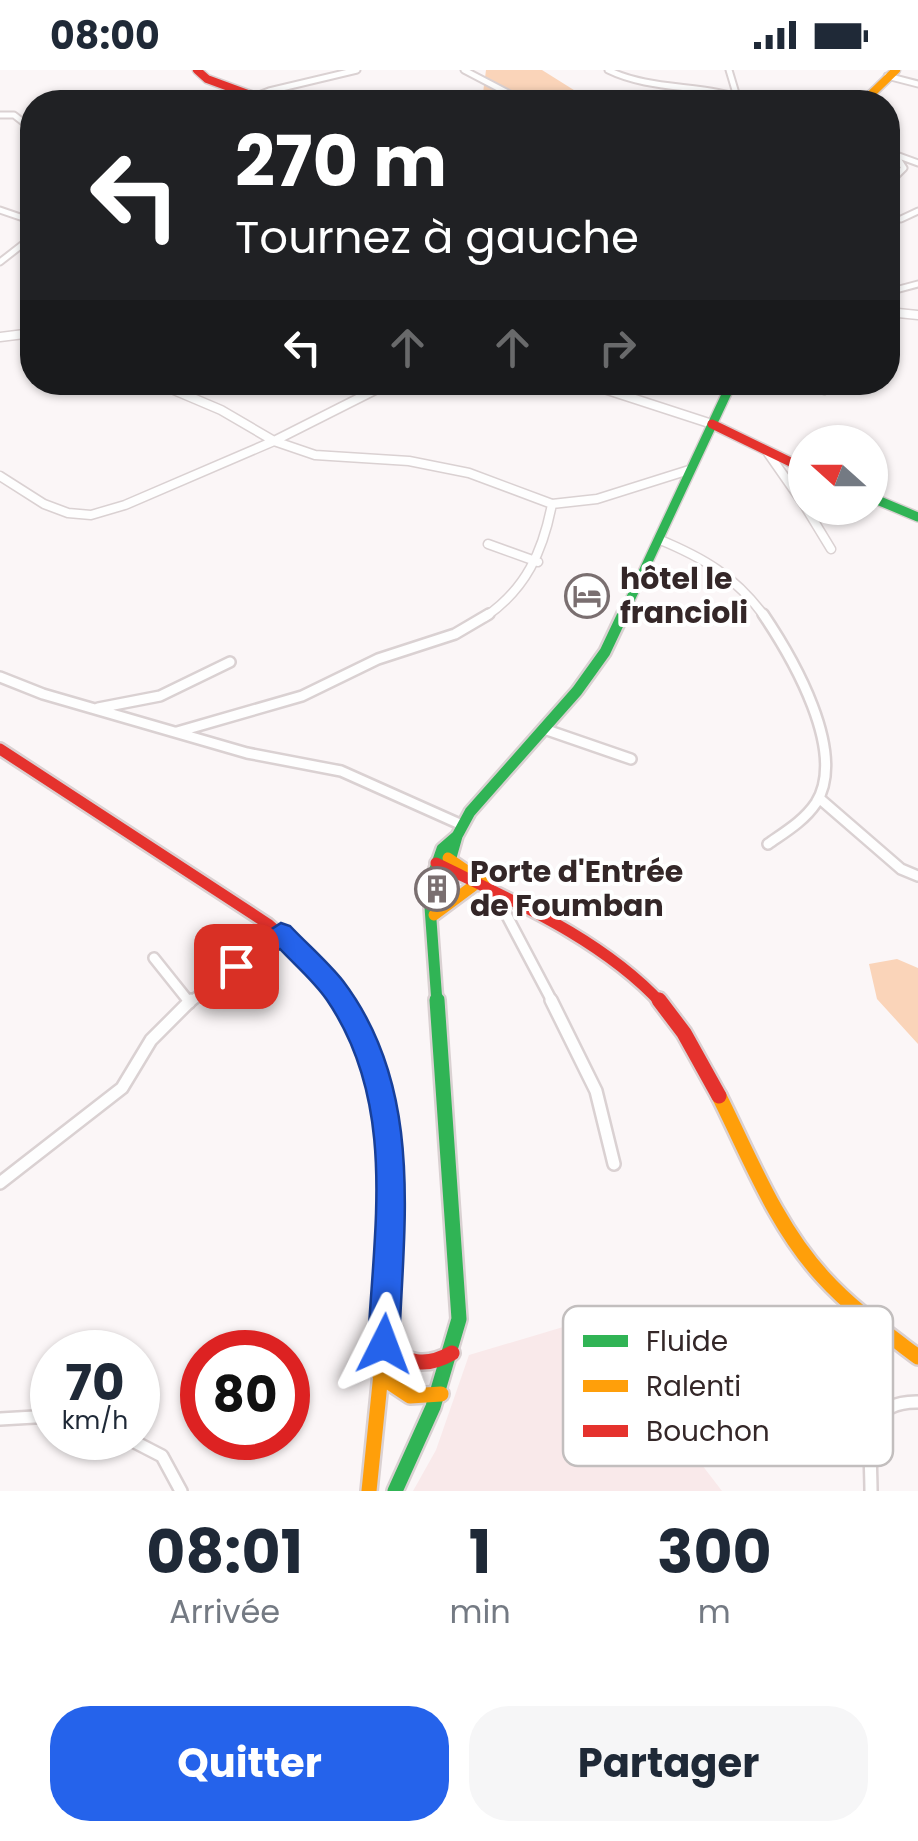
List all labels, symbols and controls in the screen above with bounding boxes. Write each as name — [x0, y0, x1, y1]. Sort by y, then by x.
text: 08:00 — [50, 9, 160, 62]
text: 270 m — [235, 112, 447, 211]
icon: left — [70, 130, 200, 260]
text: Tournez à gauche — [235, 206, 639, 269]
icon: left — [275, 320, 330, 375]
icon: ahead — [380, 320, 435, 375]
icon: ahead — [485, 320, 540, 375]
icon: right — [590, 320, 645, 375]
north arrow — [788, 425, 888, 525]
map controls — [788, 425, 888, 525]
place label: hôtel le francioli — [620, 557, 748, 634]
hotel icon: hôtel le francioli — [564, 573, 610, 619]
place label: Porte d'Entrée de Foumban — [470, 850, 683, 927]
building icon: Porte d'Entrée de Foumban — [414, 866, 460, 912]
pin — [194, 924, 279, 1009]
icon: arrive — [209, 939, 264, 994]
position arrow — [332, 1292, 436, 1396]
legend — [563, 1306, 893, 1466]
text: Fluide — [646, 1322, 728, 1361]
speed limit sign: 80 — [180, 1330, 310, 1460]
text: 70 — [65, 1347, 125, 1418]
text: Ralenti — [646, 1367, 741, 1406]
text: km/h — [62, 1403, 128, 1438]
text: Bouchon — [646, 1412, 770, 1451]
text: 08:01 — [146, 1510, 303, 1594]
text: 1 — [469, 1510, 491, 1594]
text: 300 — [657, 1510, 772, 1594]
text: Arrivée — [169, 1589, 280, 1634]
text: min — [449, 1589, 511, 1634]
text: m — [698, 1589, 731, 1634]
button: Quitter — [50, 1706, 449, 1821]
button: Partager — [469, 1706, 868, 1821]

